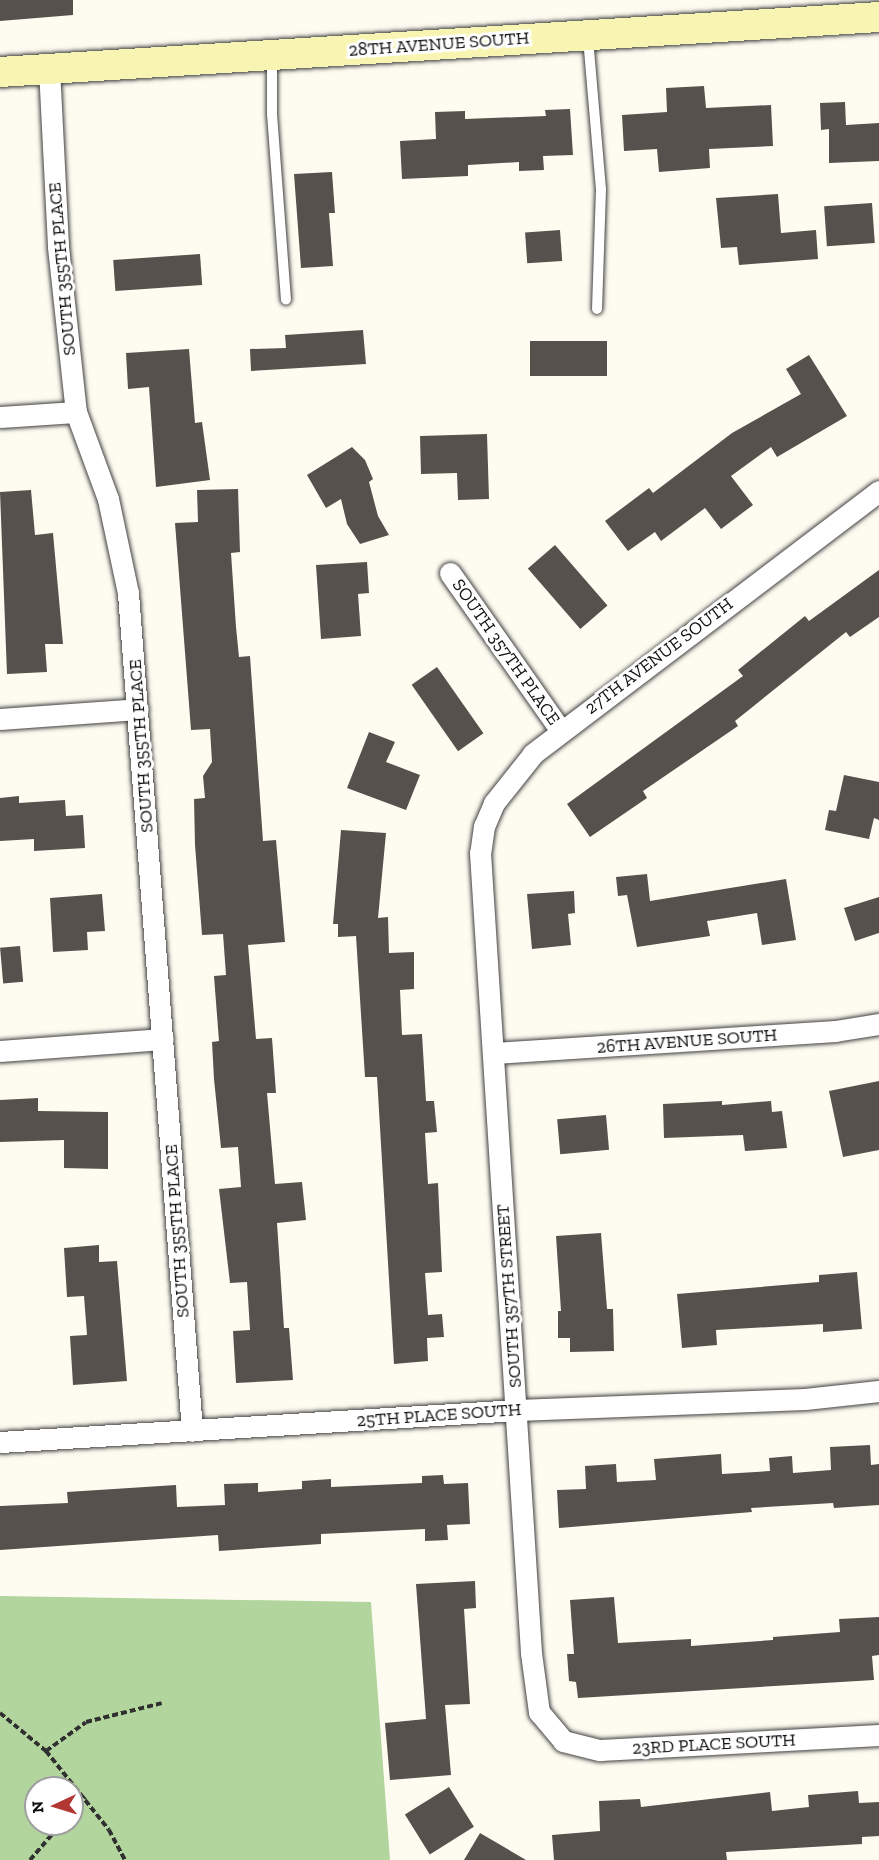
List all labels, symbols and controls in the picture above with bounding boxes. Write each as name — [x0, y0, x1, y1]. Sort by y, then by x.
street label: 28TH AVENUE SOUTH — [348, 27, 530, 61]
street label: SOUTH 355TH PLACE — [44, 181, 80, 357]
street label: SOUTH 357TH PLACE — [448, 575, 564, 729]
street label: 27TH AVENUE SOUTH — [580, 593, 738, 719]
street label: SOUTH 355TH PLACE — [124, 659, 158, 833]
street label: 26TH AVENUE SOUTH — [596, 1024, 778, 1058]
street label: SOUTH 355TH PLACE — [160, 1144, 194, 1318]
street label: SOUTH 357TH STREET — [492, 1204, 526, 1388]
street label: 25TH PLACE SOUTH — [356, 1398, 522, 1432]
street label: 23RD PLACE SOUTH — [632, 1729, 796, 1759]
north arrow — [24, 1776, 84, 1836]
text: N — [28, 1800, 47, 1814]

